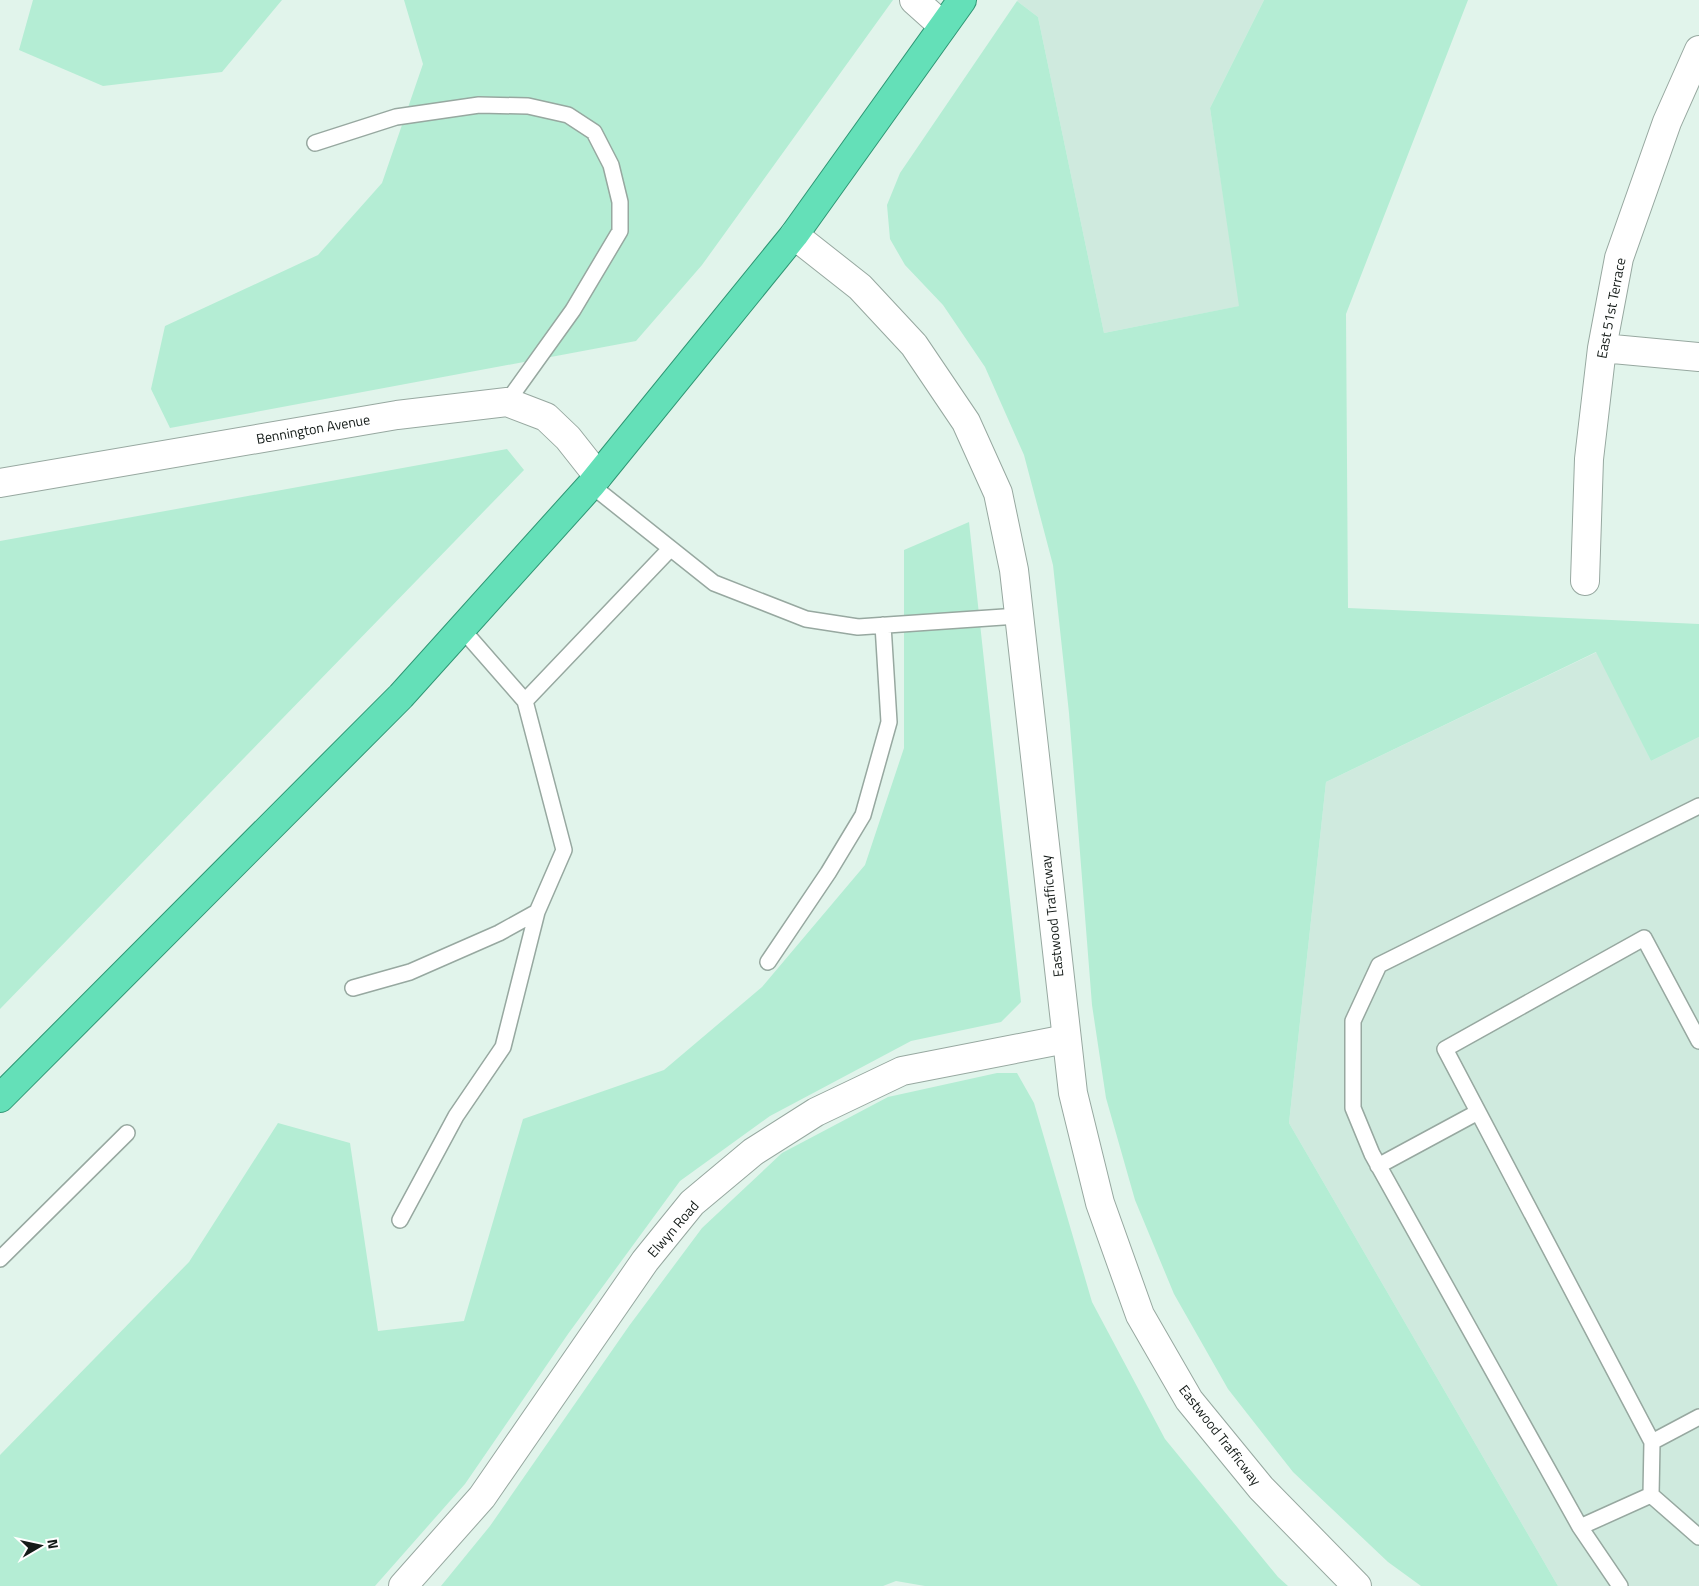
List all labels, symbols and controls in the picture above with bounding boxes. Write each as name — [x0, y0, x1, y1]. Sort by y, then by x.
street label: East 51st Terrace — [1590, 256, 1631, 360]
street label: Bennington Avenue — [254, 408, 371, 449]
street label: Eastwood Trafficway — [1035, 854, 1068, 978]
street label: Elwyn Road — [642, 1196, 703, 1262]
street label: Eastwood Trafficway — [1174, 1380, 1267, 1490]
north arrow — [15, 1521, 65, 1571]
text: N — [42, 1537, 64, 1550]

